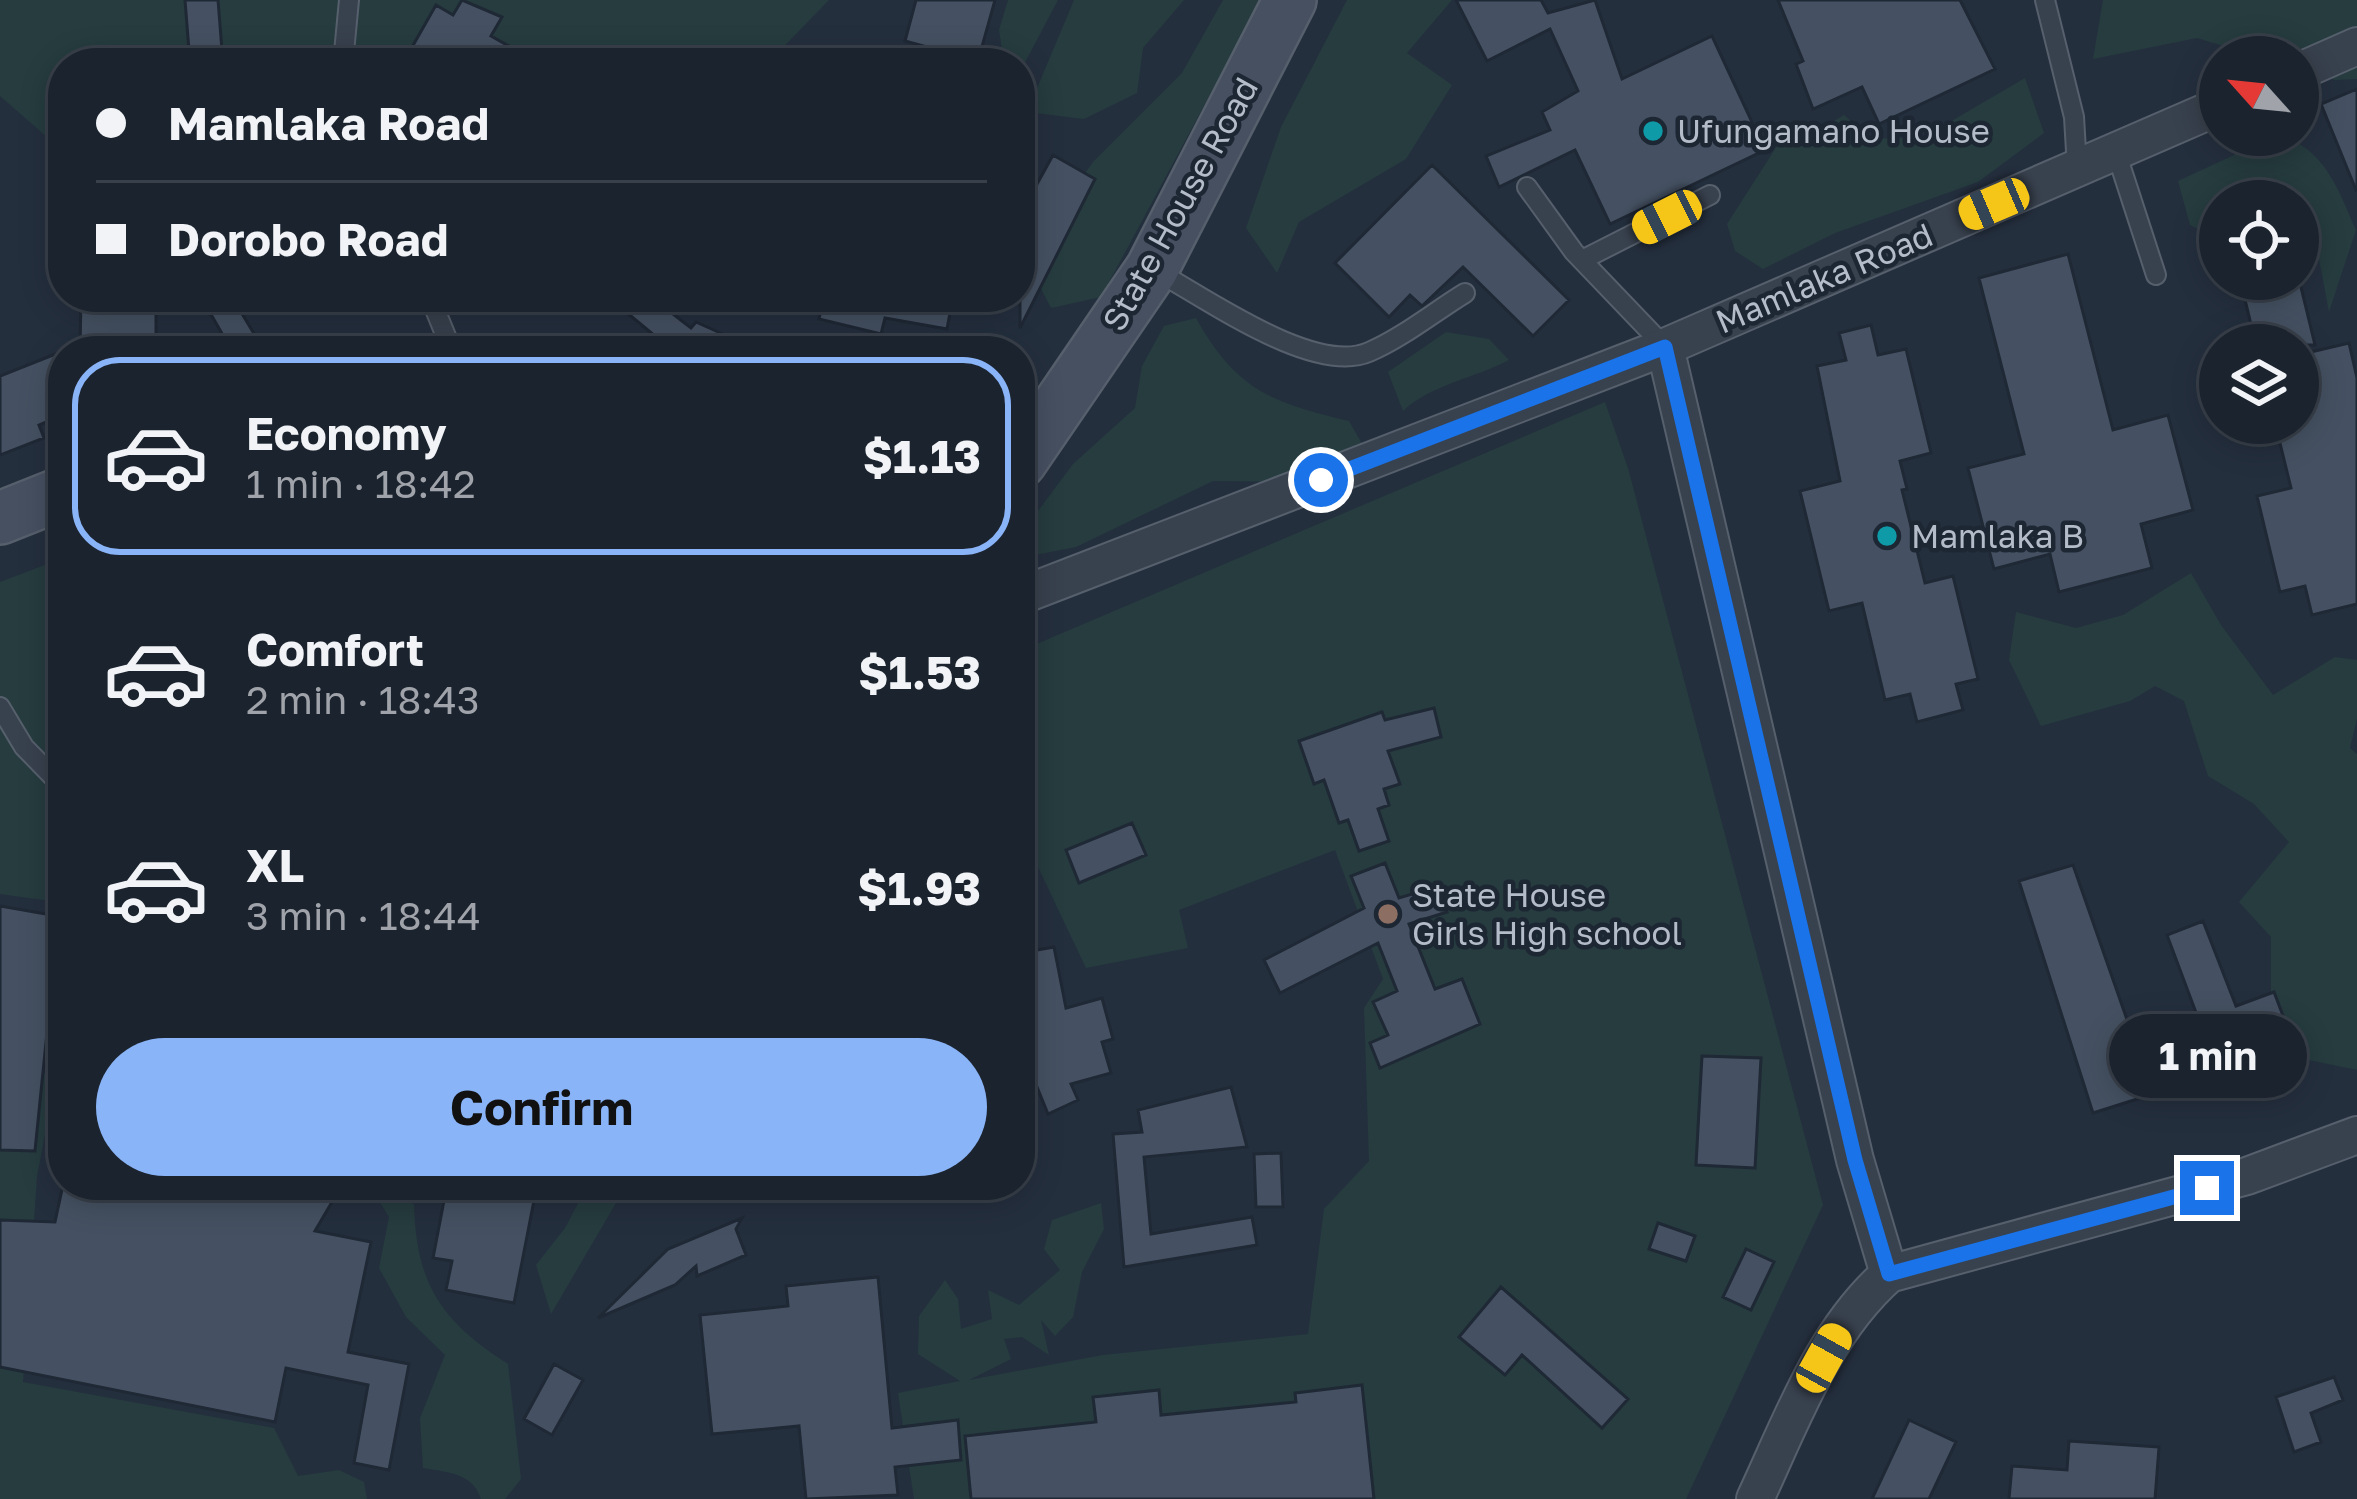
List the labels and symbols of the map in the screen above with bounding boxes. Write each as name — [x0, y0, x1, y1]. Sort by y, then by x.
north arrow — [2199, 36, 2319, 156]
street label: State House Road — [1094, 70, 1265, 337]
place label: Ufungamano House — [1677, 111, 1990, 150]
marker: Ufungamano House — [1640, 118, 1666, 144]
car — [1954, 173, 2034, 235]
car — [1627, 185, 1707, 249]
street label: Mamlaka Road — [1710, 214, 1938, 341]
route start — [1294, 453, 1348, 507]
place label: Mamlaka B — [1911, 516, 2084, 555]
marker: Mamlaka B — [1874, 523, 1900, 549]
place label: State House Girls High school — [1412, 875, 1682, 952]
marker: State House Girls High school — [1375, 901, 1401, 927]
callout: 1 min — [2108, 1014, 2306, 1098]
route end — [2180, 1161, 2234, 1215]
car — [1791, 1318, 1857, 1398]

